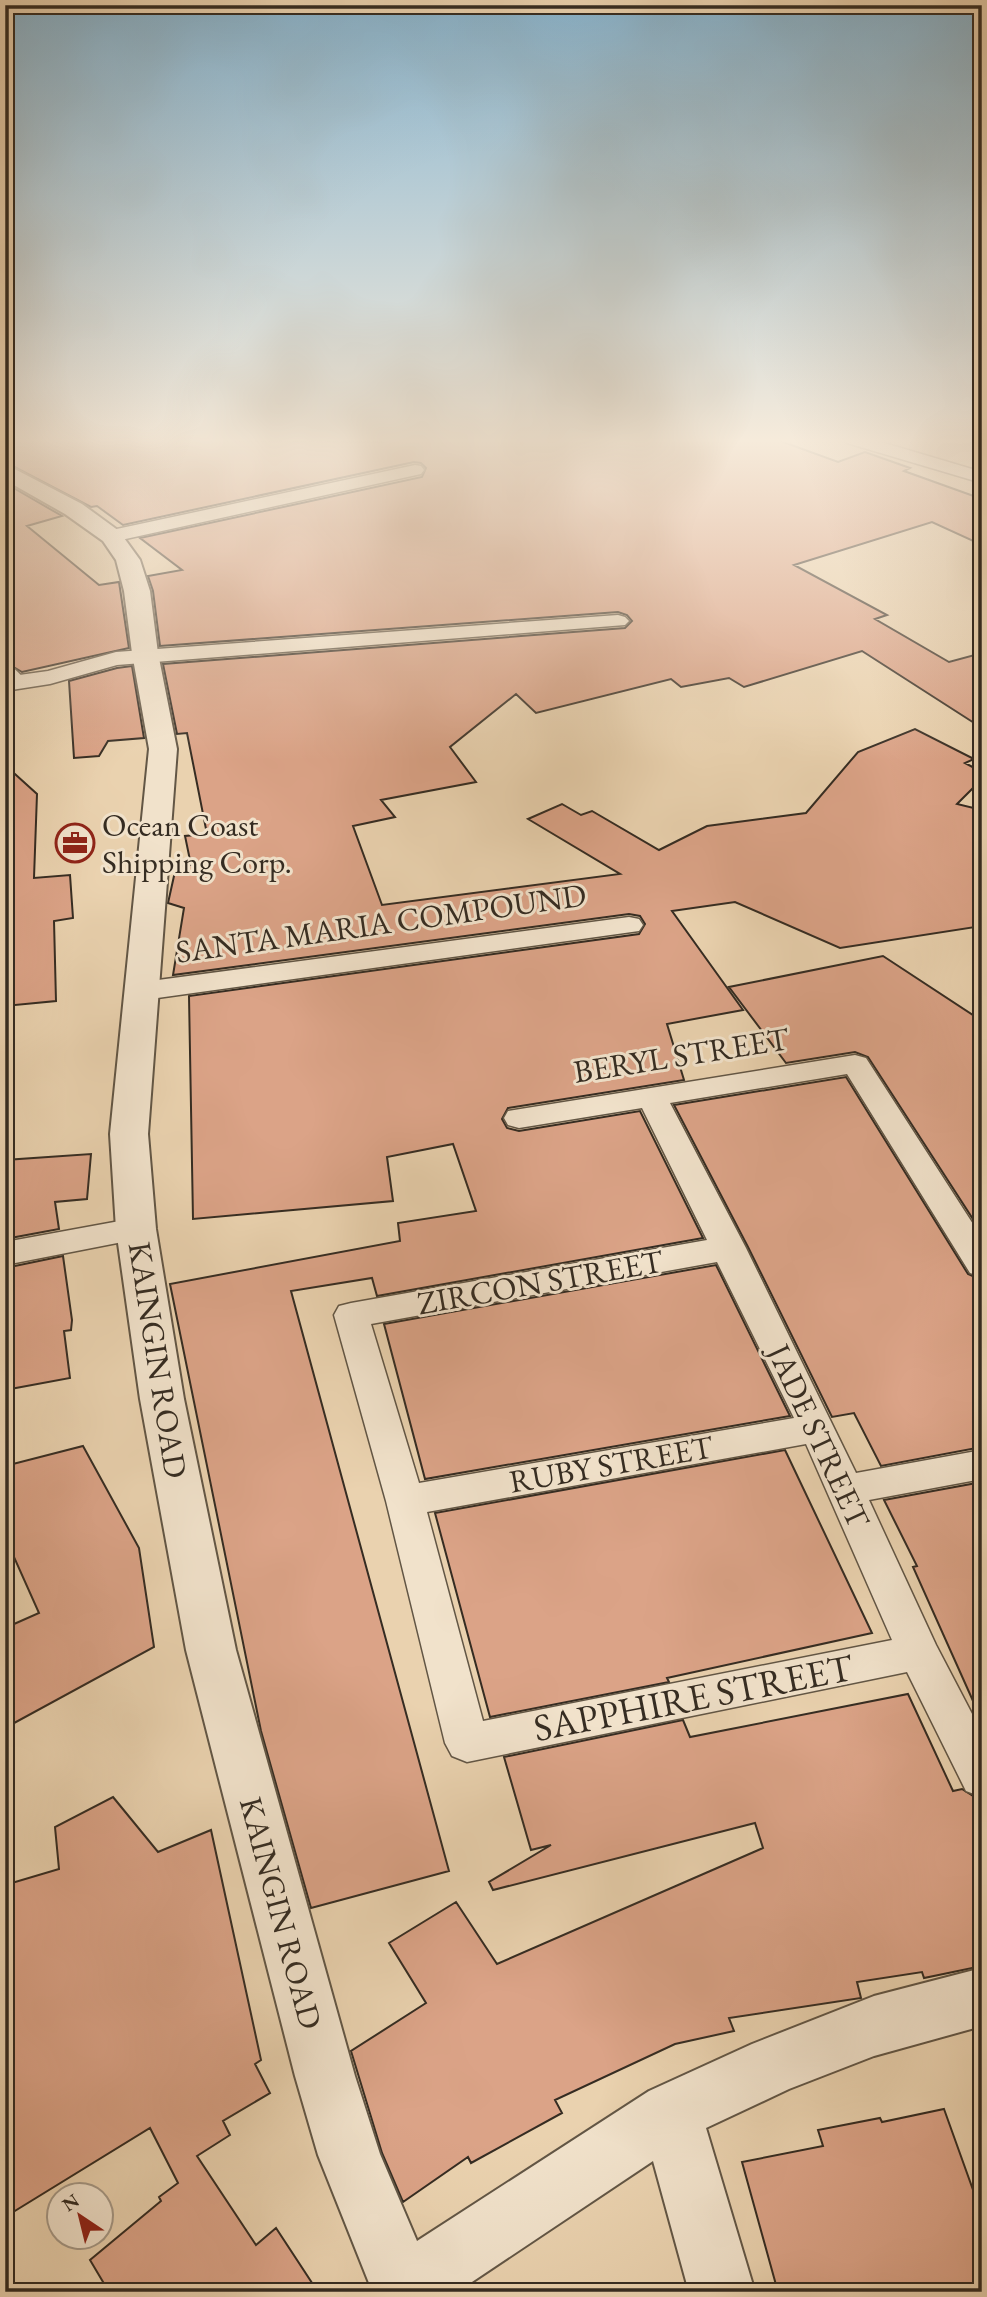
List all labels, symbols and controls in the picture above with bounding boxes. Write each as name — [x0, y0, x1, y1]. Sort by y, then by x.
place label: Ocean Coast Shipping Corp. — [102, 804, 292, 883]
office icon: Ocean Coast Shipping Corp. — [54, 822, 96, 864]
street label: SANTA MARIA COMPOUND — [173, 873, 589, 973]
street label: BERYL STREET — [570, 1017, 792, 1093]
street label: KAINGIN ROAD — [119, 1239, 197, 1481]
street label: ZIRCON STREET — [414, 1240, 667, 1324]
street label: JADE STREET — [757, 1335, 880, 1535]
street label: RUBY STREET — [506, 1425, 717, 1503]
street label: SAPPHIRE STREET — [529, 1642, 857, 1752]
street label: KAINGIN ROAD — [230, 1792, 332, 2034]
north arrow — [46, 2182, 116, 2252]
text: N — [57, 2187, 85, 2217]

